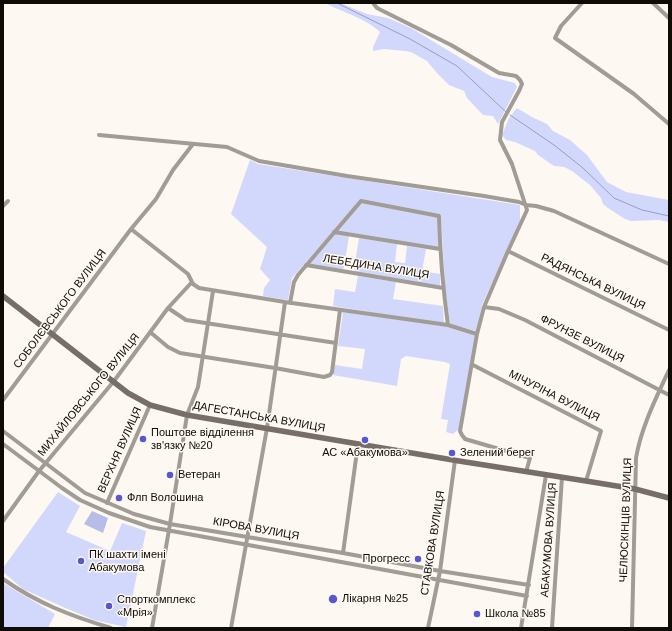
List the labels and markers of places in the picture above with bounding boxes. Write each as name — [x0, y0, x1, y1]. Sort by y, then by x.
place label: Поштове відділення зв'язку №20 — [151, 426, 254, 452]
marker: Поштове відділення зв'язку №20 — [138, 434, 148, 444]
marker: АС «Абакумова» — [360, 435, 370, 445]
place label: АС «Абакумова» — [322, 446, 408, 460]
place label: Зелений берег — [460, 446, 535, 460]
marker: Зелений берег — [447, 448, 457, 458]
place label: Ветеран — [178, 468, 220, 482]
marker: Ветеран — [165, 470, 175, 480]
place label: Флп Волошина — [127, 491, 203, 505]
marker: Флп Волошина — [114, 493, 124, 503]
place label: ПК шахти імені Абакумова — [89, 548, 166, 574]
place label: Прогресс — [363, 552, 410, 566]
marker: Прогресс — [413, 554, 423, 564]
marker: ПК шахти імені Абакумова — [76, 556, 86, 566]
place label: Лікарня №25 — [342, 592, 408, 606]
place label: Спорткомплекс «Мрія» — [117, 593, 195, 619]
marker: Лікарня №25 — [327, 593, 339, 605]
marker: Спорткомплекс «Мрія» — [104, 601, 114, 611]
place label: Школа №85 — [485, 607, 546, 621]
marker: Школа №85 — [472, 609, 482, 619]

